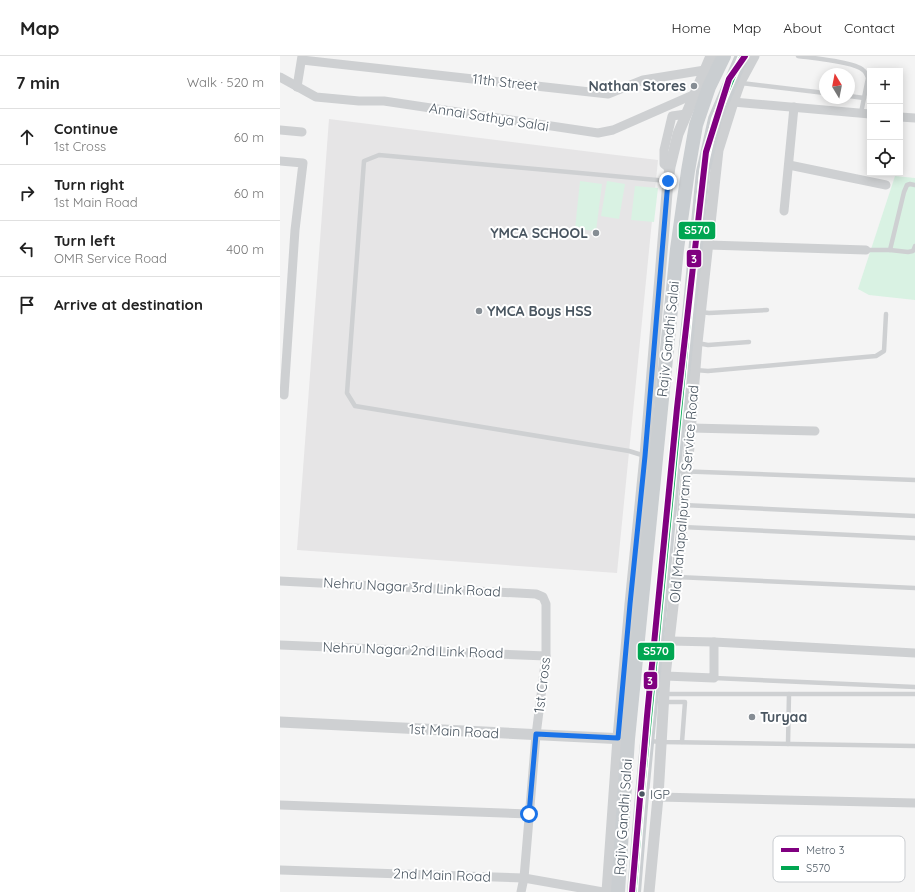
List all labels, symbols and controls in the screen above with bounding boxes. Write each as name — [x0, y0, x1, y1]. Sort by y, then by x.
text: Map — [20, 16, 59, 40]
text: Home — [672, 19, 711, 37]
text: Map — [733, 19, 761, 37]
text: About — [783, 19, 822, 37]
text: Contact — [844, 19, 895, 37]
north arrow — [819, 68, 855, 104]
map controls — [867, 68, 903, 176]
button: + — [867, 68, 903, 104]
street label: 11th Street — [472, 70, 539, 94]
text: 7 min — [16, 72, 60, 93]
text: Walk · 520 m — [187, 74, 264, 90]
place label: Nathan Stores — [588, 77, 686, 95]
marker: Nathan Stores — [689, 81, 699, 91]
street label: Annai Sathya Salai — [428, 99, 550, 135]
button: − — [867, 104, 903, 140]
text: Continue — [54, 119, 118, 138]
icon: ahead — [16, 126, 38, 148]
text: 60 m — [234, 129, 264, 145]
text: 1st Cross — [54, 138, 106, 154]
button: locate — [867, 140, 903, 176]
route end — [659, 172, 677, 190]
text: Turn right — [54, 175, 125, 194]
icon: right — [16, 182, 38, 204]
text: 60 m — [234, 185, 264, 201]
text: 1st Main Road — [54, 194, 138, 210]
line badge: S570 — [678, 221, 716, 240]
text: S570 — [684, 223, 710, 237]
place label: YMCA SCHOOL — [490, 224, 588, 242]
marker: YMCA SCHOOL — [591, 228, 601, 238]
text: Turn left — [54, 231, 116, 250]
icon: left — [16, 238, 38, 260]
text: 400 m — [226, 241, 264, 257]
line badge: 3 — [686, 249, 702, 268]
text: OMR Service Road — [54, 250, 167, 266]
text: 3 — [691, 252, 697, 266]
street label: Rajiv Gandhi Salai — [653, 280, 683, 398]
icon: arrive — [16, 294, 38, 316]
text: Arrive at destination — [54, 295, 203, 314]
place label: YMCA Boys HSS — [487, 302, 592, 320]
marker: YMCA Boys HSS — [474, 306, 484, 316]
street label: Old Mahapalipuram Service Road — [666, 384, 702, 604]
street label: Nehru Nagar 3rd Link Road — [323, 573, 501, 601]
street label: Nehru Nagar 2nd Link Road — [322, 638, 504, 662]
line badge: S570 — [637, 642, 675, 661]
text: S570 — [643, 644, 669, 658]
street label: 1st Cross — [530, 656, 554, 714]
line badge: 3 — [643, 671, 658, 690]
text: 3 — [647, 674, 653, 688]
place label: Turyaa — [760, 708, 807, 726]
marker: Turyaa — [747, 712, 757, 722]
street label: 1st Main Road — [409, 720, 499, 742]
street label: Rajiv Gandhi Salai — [610, 758, 636, 876]
place label: IGP — [650, 786, 670, 802]
marker: IGP — [637, 789, 647, 799]
route start — [520, 805, 538, 823]
legend — [773, 836, 905, 882]
text: Metro 3 — [806, 843, 845, 857]
text: S570 — [806, 861, 830, 875]
street label: 2nd Main Road — [393, 864, 491, 886]

